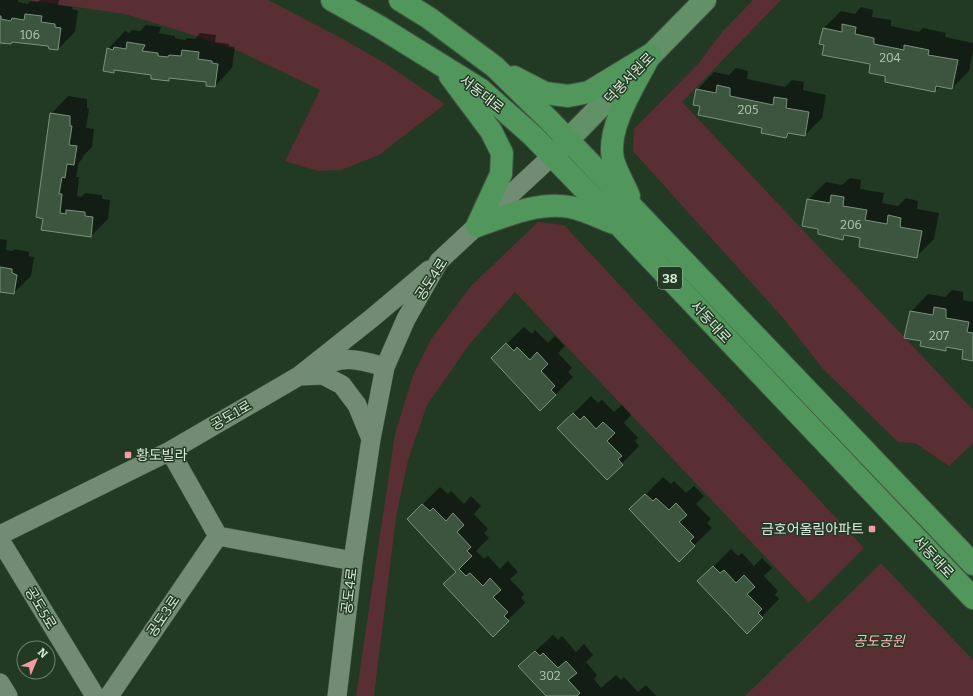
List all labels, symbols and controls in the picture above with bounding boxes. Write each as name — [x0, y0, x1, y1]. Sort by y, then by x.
house number: 106 — [20, 28, 40, 42]
street label: 덕봉서원로 — [601, 49, 658, 107]
house number: 204 — [879, 51, 901, 65]
street label: 서동대로 — [456, 72, 507, 117]
house number: 205 — [738, 103, 758, 117]
house number: 206 — [840, 218, 862, 232]
street label: 공도4로 — [412, 255, 451, 304]
road number: 38 — [658, 267, 682, 289]
street label: 서동대로 — [687, 298, 734, 347]
house number: 207 — [929, 329, 949, 343]
street label: 공도1로 — [208, 397, 255, 434]
place label: 황도빌라 — [136, 447, 188, 464]
marker: 황도빌라 — [123, 450, 133, 460]
place label: 금호어울림아파트 — [761, 521, 864, 538]
marker: 금호어울림아파트 — [867, 524, 877, 534]
street label: 서동대로 — [910, 533, 957, 582]
street label: 공도4로 — [338, 567, 361, 615]
street label: 공도5로 — [21, 584, 60, 632]
street label: 공도3로 — [143, 592, 184, 640]
park label: 공도공원 — [853, 633, 906, 650]
north arrow — [16, 640, 56, 680]
text: N — [35, 646, 51, 661]
house number: 302 — [539, 669, 561, 683]

